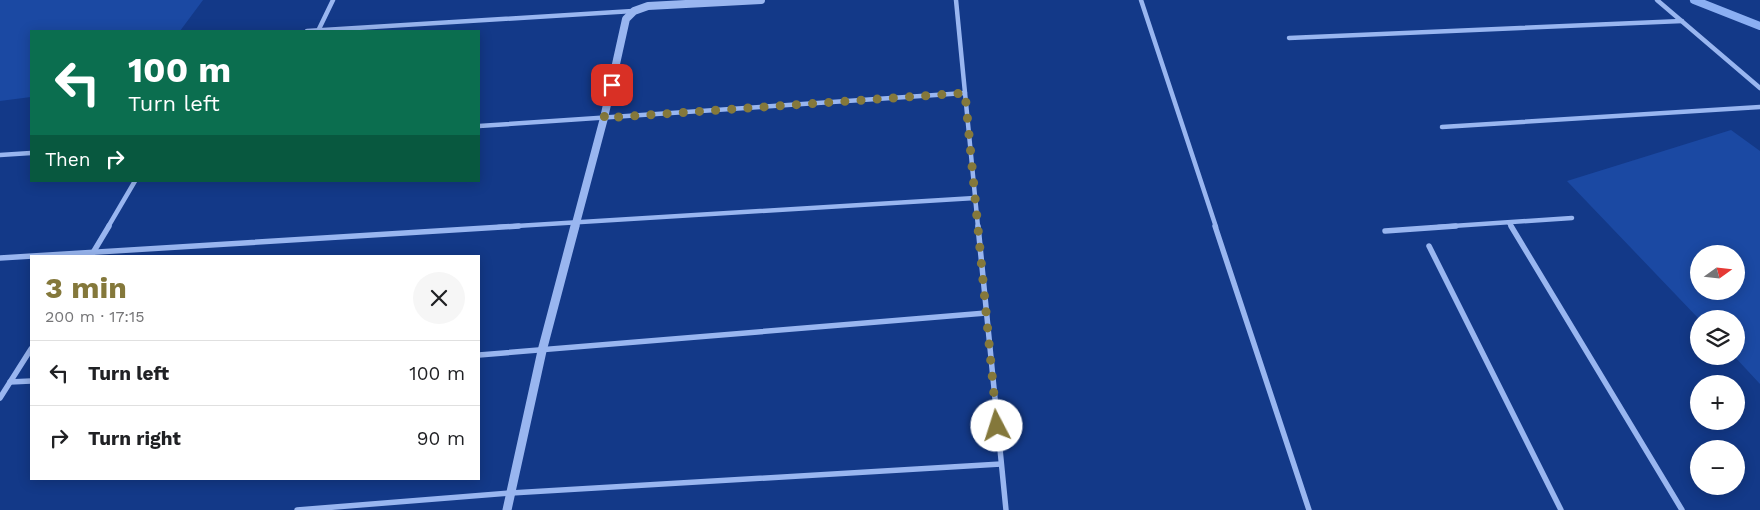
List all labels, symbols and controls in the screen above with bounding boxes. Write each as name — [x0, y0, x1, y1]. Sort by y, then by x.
text: 100 m — [128, 49, 231, 91]
icon: left — [45, 50, 110, 115]
pin — [591, 64, 633, 106]
icon: arrive — [598, 71, 626, 99]
text: Turn left — [128, 91, 220, 116]
icon: right — [101, 145, 129, 173]
text: Then — [45, 148, 91, 171]
north arrow — [1690, 245, 1745, 300]
map controls — [1690, 245, 1745, 495]
text: 3 min — [45, 270, 127, 305]
button: close — [413, 272, 465, 324]
text: 200 m · 17:15 — [45, 307, 145, 326]
button: layers — [1690, 310, 1745, 365]
icon: left — [45, 359, 73, 387]
text: Turn left — [88, 362, 169, 385]
text: 100 m — [409, 362, 465, 385]
button: + — [1690, 375, 1745, 430]
position arrow — [970, 399, 1022, 451]
icon: right — [45, 424, 73, 452]
text: Turn right — [88, 427, 181, 450]
text: 90 m — [417, 427, 465, 450]
button: − — [1690, 440, 1745, 495]

